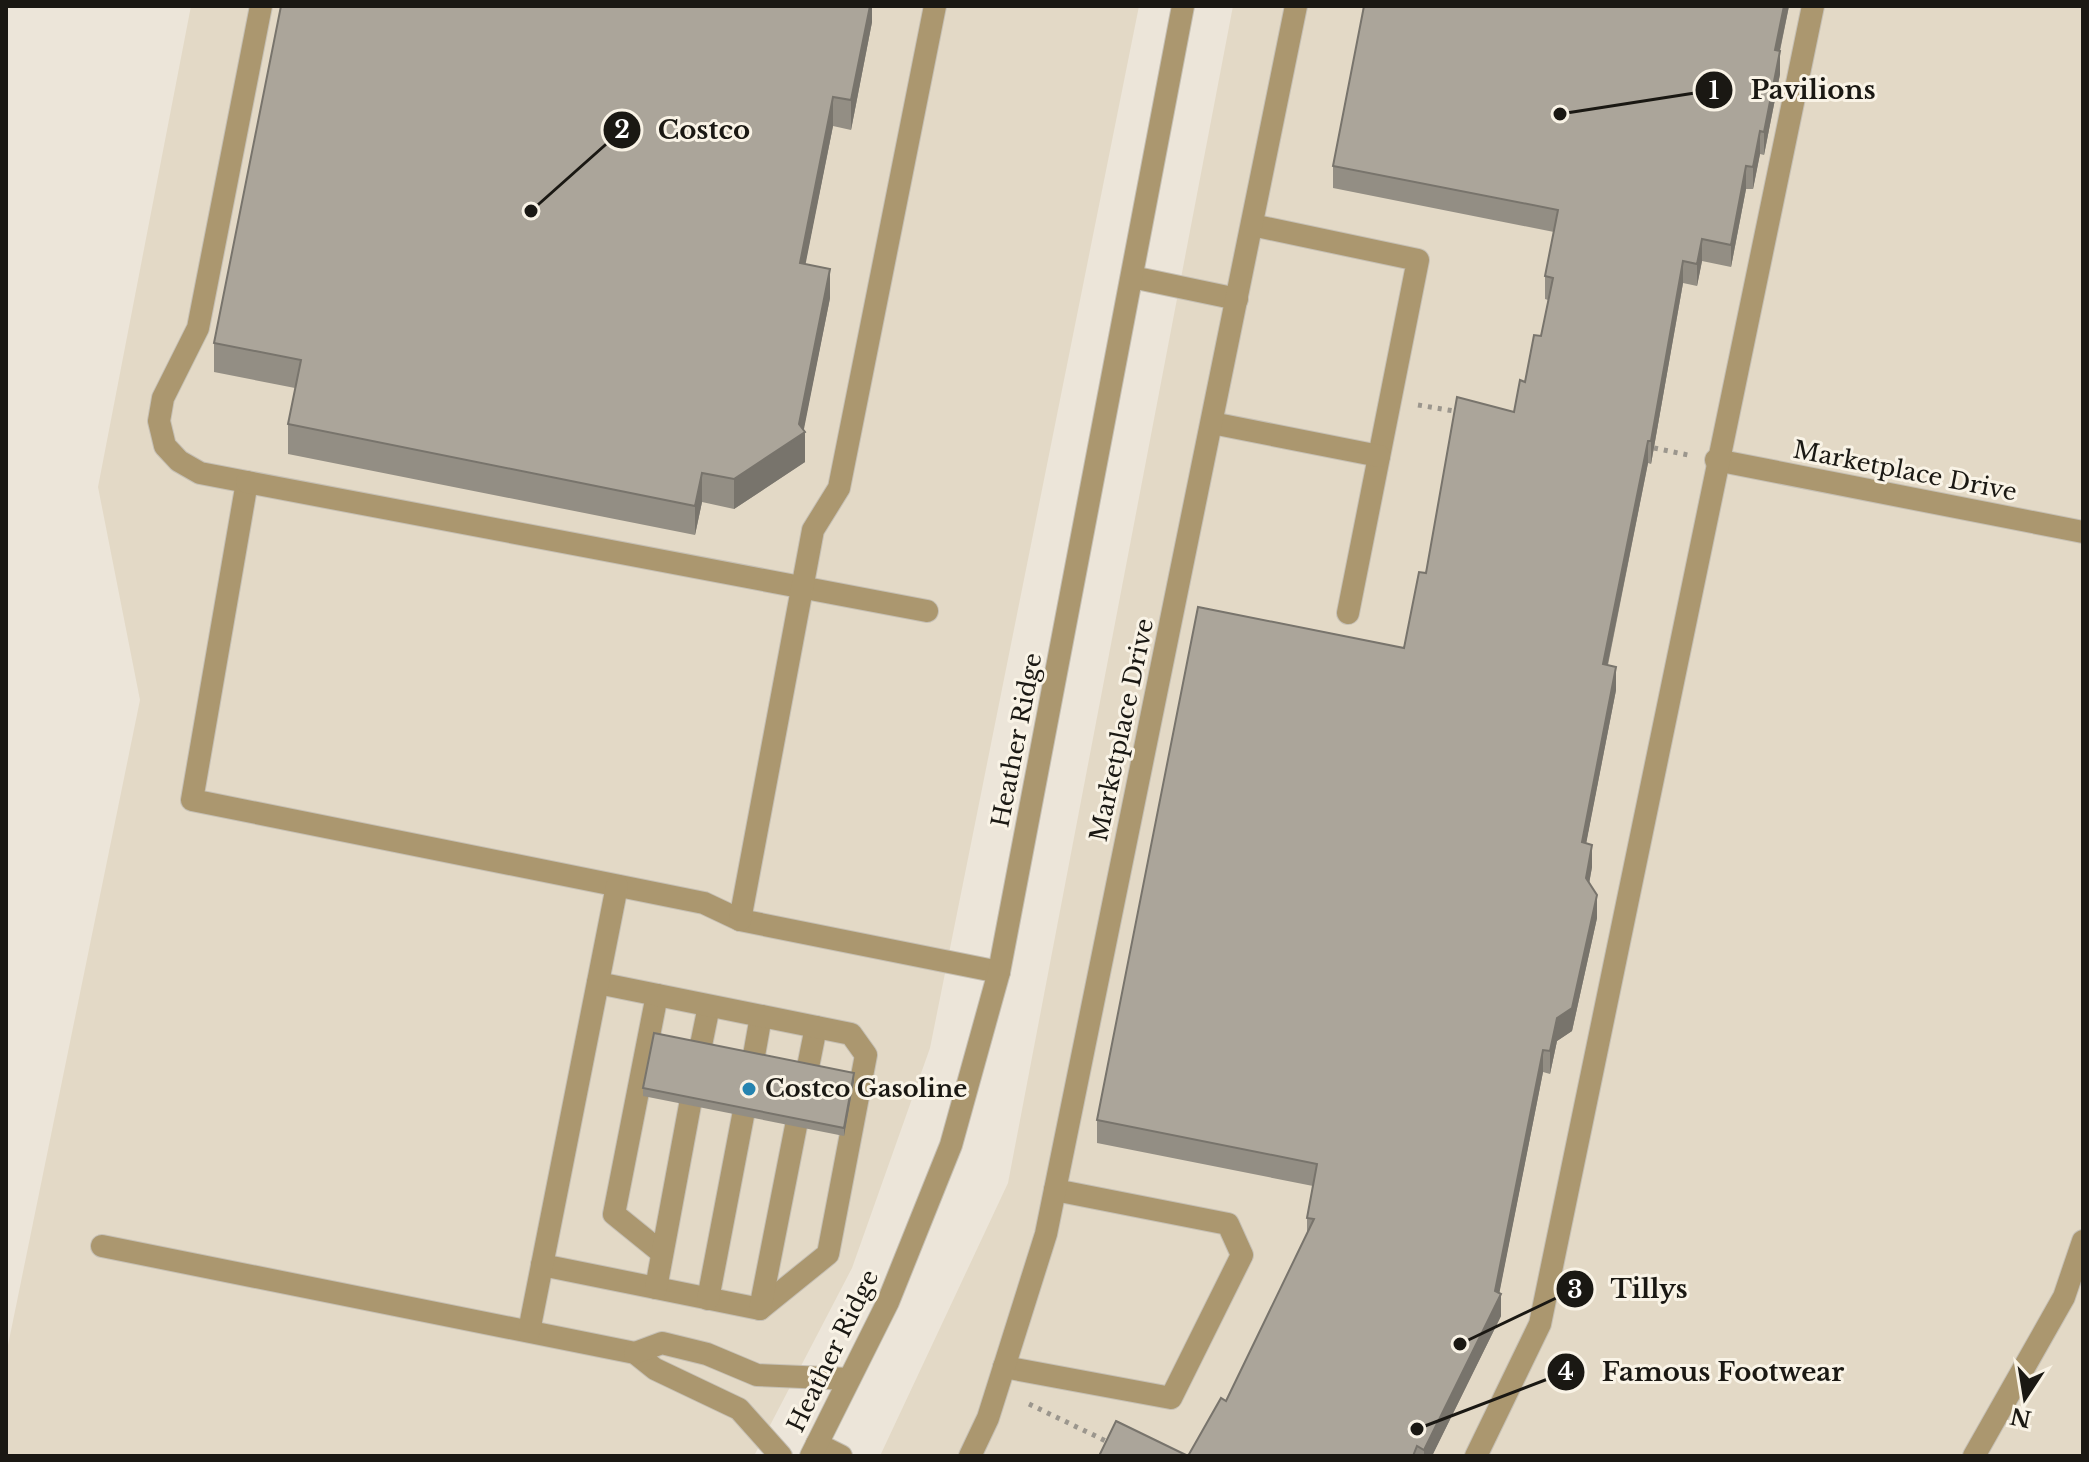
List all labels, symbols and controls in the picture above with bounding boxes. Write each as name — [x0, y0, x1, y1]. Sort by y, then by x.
callout: Pavilions — [1694, 65, 1891, 115]
text: Pavilions — [1750, 74, 1876, 106]
text: 1 — [1709, 76, 1719, 105]
callout: Costco — [602, 105, 767, 155]
text: Costco — [658, 114, 750, 146]
text: 2 — [614, 115, 630, 144]
street label: Marketplace Drive — [1791, 435, 2019, 506]
street label: Marketplace Drive — [1084, 616, 1159, 844]
street label: Heather Ridge — [985, 650, 1048, 830]
place label: Costco Gasoline — [765, 1074, 967, 1103]
marker: Costco Gasoline — [740, 1080, 758, 1098]
callout: Tillys — [1555, 1264, 1704, 1314]
street label: Heather Ridge — [781, 1265, 884, 1437]
text: Tillys — [1610, 1273, 1688, 1305]
text: 3 — [1567, 1275, 1583, 1304]
callout: Famous Footwear — [1546, 1347, 1860, 1397]
text: Famous Footwear — [1602, 1356, 1844, 1388]
text: 4 — [1558, 1357, 1574, 1386]
north arrow — [1985, 1358, 2065, 1438]
text: N — [2008, 1402, 2034, 1432]

